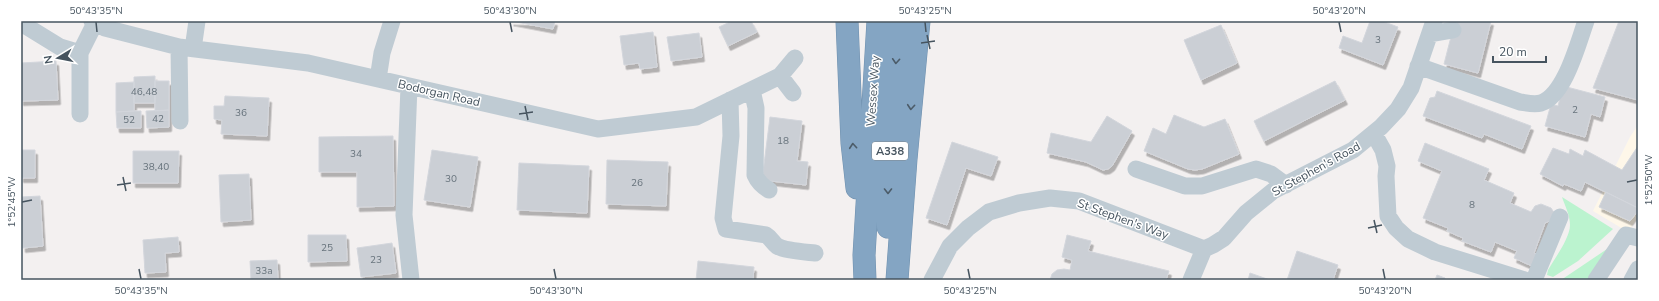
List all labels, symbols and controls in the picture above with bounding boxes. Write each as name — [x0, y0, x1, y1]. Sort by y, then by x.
text: 50°43'35"N — [69, 4, 123, 18]
text: 50°43'30"N — [483, 4, 537, 18]
text: 50°43'25"N — [898, 4, 952, 18]
text: 50°43'20"N — [1312, 4, 1366, 18]
house number: 3 — [1375, 33, 1381, 47]
north arrow — [38, 38, 78, 78]
scale bar — [1493, 38, 1546, 64]
text: 20 m — [1499, 44, 1527, 60]
text: N — [41, 54, 57, 65]
street label: Wessex Way — [863, 54, 884, 127]
one-way arrow — [891, 58, 900, 64]
street label: Bodorgan Road — [396, 76, 482, 110]
house number: 46,48 — [131, 85, 157, 99]
house number: 2 — [1572, 103, 1578, 117]
one-way arrow — [907, 104, 916, 110]
house number: 36 — [235, 106, 247, 120]
house number: 42 — [152, 112, 164, 126]
house number: 52 — [123, 113, 135, 127]
house number: 18 — [777, 134, 789, 148]
street label: St Stephen's Road — [1269, 138, 1363, 200]
road number: A338 — [872, 142, 908, 160]
one-way arrow — [848, 143, 857, 149]
house number: 34 — [350, 147, 362, 161]
text: 1°52'50"W — [1642, 155, 1656, 205]
house number: 38,40 — [143, 160, 169, 174]
house number: 30 — [445, 172, 457, 186]
house number: 26 — [631, 176, 643, 190]
text: 1°52'45"W — [5, 177, 19, 227]
one-way arrow — [884, 188, 892, 194]
street label: St Stephen's Way — [1075, 195, 1172, 243]
house number: 8 — [1469, 198, 1475, 212]
house number: 25 — [321, 241, 333, 255]
house number: 23 — [370, 253, 382, 267]
house number: 33a — [255, 264, 273, 278]
text: 50°43'35"N — [114, 284, 168, 298]
text: 50°43'30"N — [529, 284, 583, 298]
text: 50°43'25"N — [943, 284, 997, 298]
text: 50°43'20"N — [1358, 284, 1412, 298]

